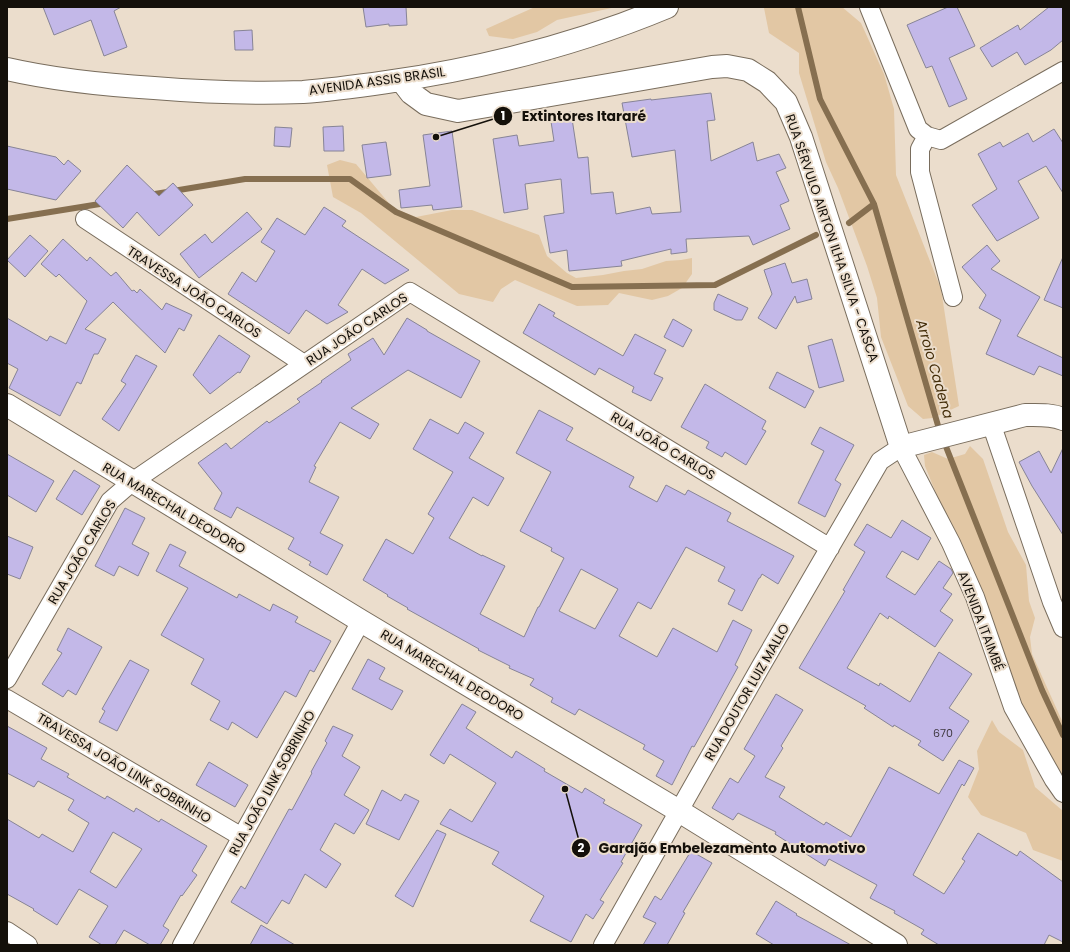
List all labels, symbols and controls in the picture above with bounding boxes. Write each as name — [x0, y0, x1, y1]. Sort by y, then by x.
street label: AVENIDA ASSIS BRASIL — [308, 62, 447, 100]
callout: Extintores Itararé — [493, 103, 654, 129]
text: Extintores Itararé — [522, 106, 647, 126]
text: 1 — [501, 107, 505, 124]
street label: RUA SÉRVULO AIRTON ILHA SILVA - CASCA — [781, 111, 884, 365]
street label: TRAVESSA JOÃO CARLOS — [123, 241, 265, 343]
street label: RUA JOÃO CARLOS — [303, 288, 411, 370]
water label: Arroio Cadena — [911, 316, 959, 421]
street label: RUA JOÃO CARLOS — [607, 407, 719, 485]
street label: RUA MARECHAL DEODORO — [99, 458, 249, 558]
street label: RUA JOÃO CARLOS — [43, 496, 121, 608]
street label: AVENIDA ITAIMBÉ — [953, 568, 1009, 674]
street label: RUA DOUTOR LUIZ MALLO — [700, 620, 794, 764]
street label: RUA MARECHAL DEODORO — [377, 625, 527, 725]
street label: RUA JOÃO LINK SOBRINHO — [224, 707, 320, 859]
street label: TRAVESSA JOÃO LINK SOBRINHO — [33, 708, 215, 828]
house number: 670 — [933, 725, 953, 741]
callout: Garajão Embelezamento Automotivo — [571, 835, 874, 861]
text: Garajão Embelezamento Automotivo — [599, 838, 866, 858]
text: 2 — [578, 839, 585, 856]

